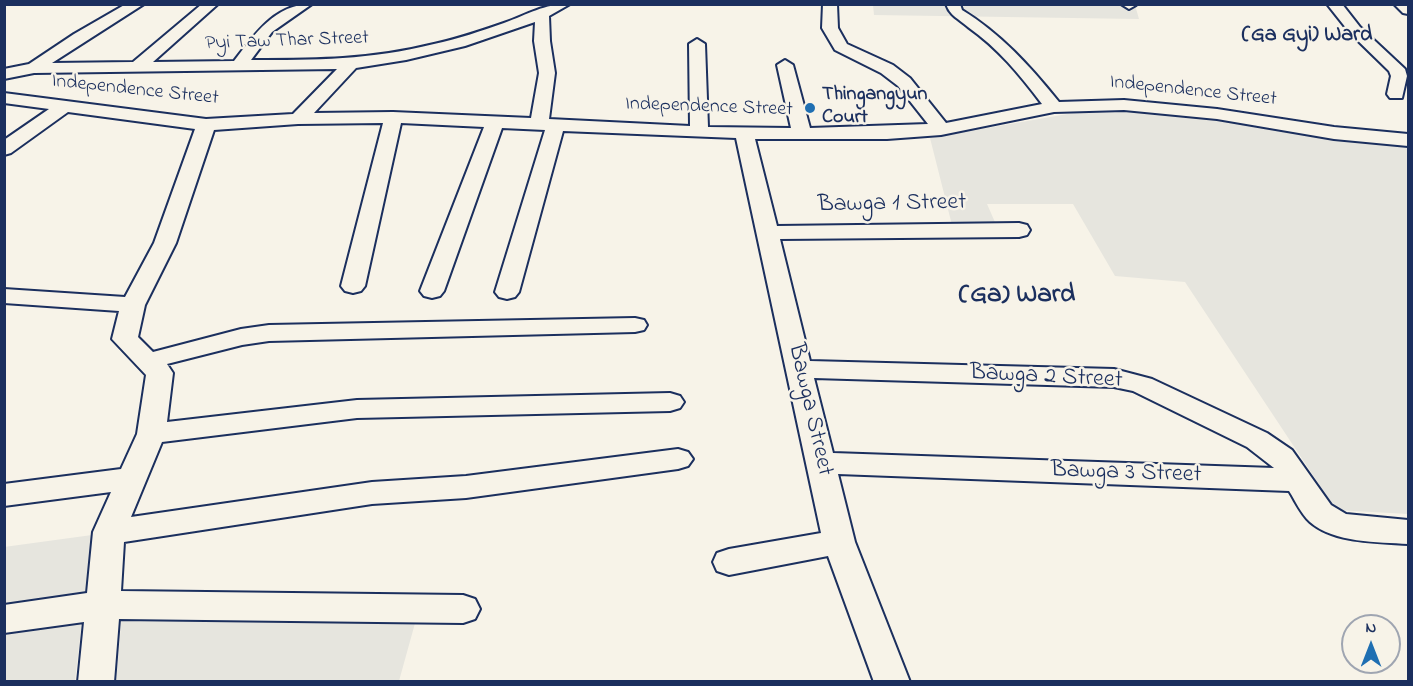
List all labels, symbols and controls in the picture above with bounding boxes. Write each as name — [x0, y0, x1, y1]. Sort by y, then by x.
district label: (Ga Gyi) Ward — [1242, 23, 1372, 49]
street label: Pyi Taw Thar Street — [205, 27, 369, 57]
street label: Independence Street — [50, 70, 220, 112]
street label: Independence Street — [1108, 71, 1278, 113]
place label: Thingangyun Court — [822, 84, 927, 131]
street label: Independence Street — [625, 93, 793, 123]
marker: Thingangyun Court — [803, 101, 817, 115]
street label: Bawga 1 Street — [817, 189, 967, 221]
district label: (Ga) Ward — [959, 281, 1075, 313]
street label: Bawga Street — [780, 341, 838, 479]
street label: Bawga 2 Street — [969, 360, 1123, 396]
street label: Bawga 3 Street — [1050, 457, 1202, 491]
north arrow — [1341, 614, 1401, 674]
text: N — [1366, 616, 1376, 640]

